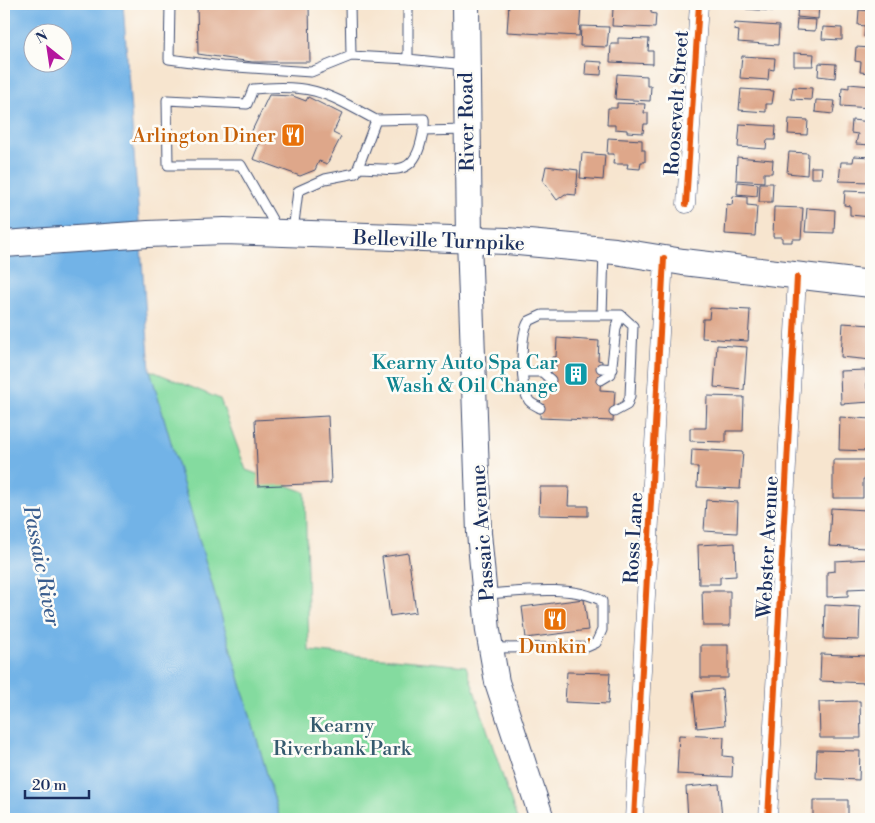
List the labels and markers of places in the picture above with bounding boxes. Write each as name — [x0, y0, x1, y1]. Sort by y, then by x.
restaurant icon: Arlington Diner — [280, 122, 306, 148]
place label: Arlington Diner — [131, 124, 276, 149]
place label: Kearny Auto Spa Car Wash & Oil Change — [372, 351, 558, 399]
building icon: Kearny Auto Spa Car Wash & Oil Change — [563, 361, 589, 387]
restaurant icon: Dunkin' — [542, 606, 568, 632]
place label: Dunkin' — [519, 635, 591, 660]

